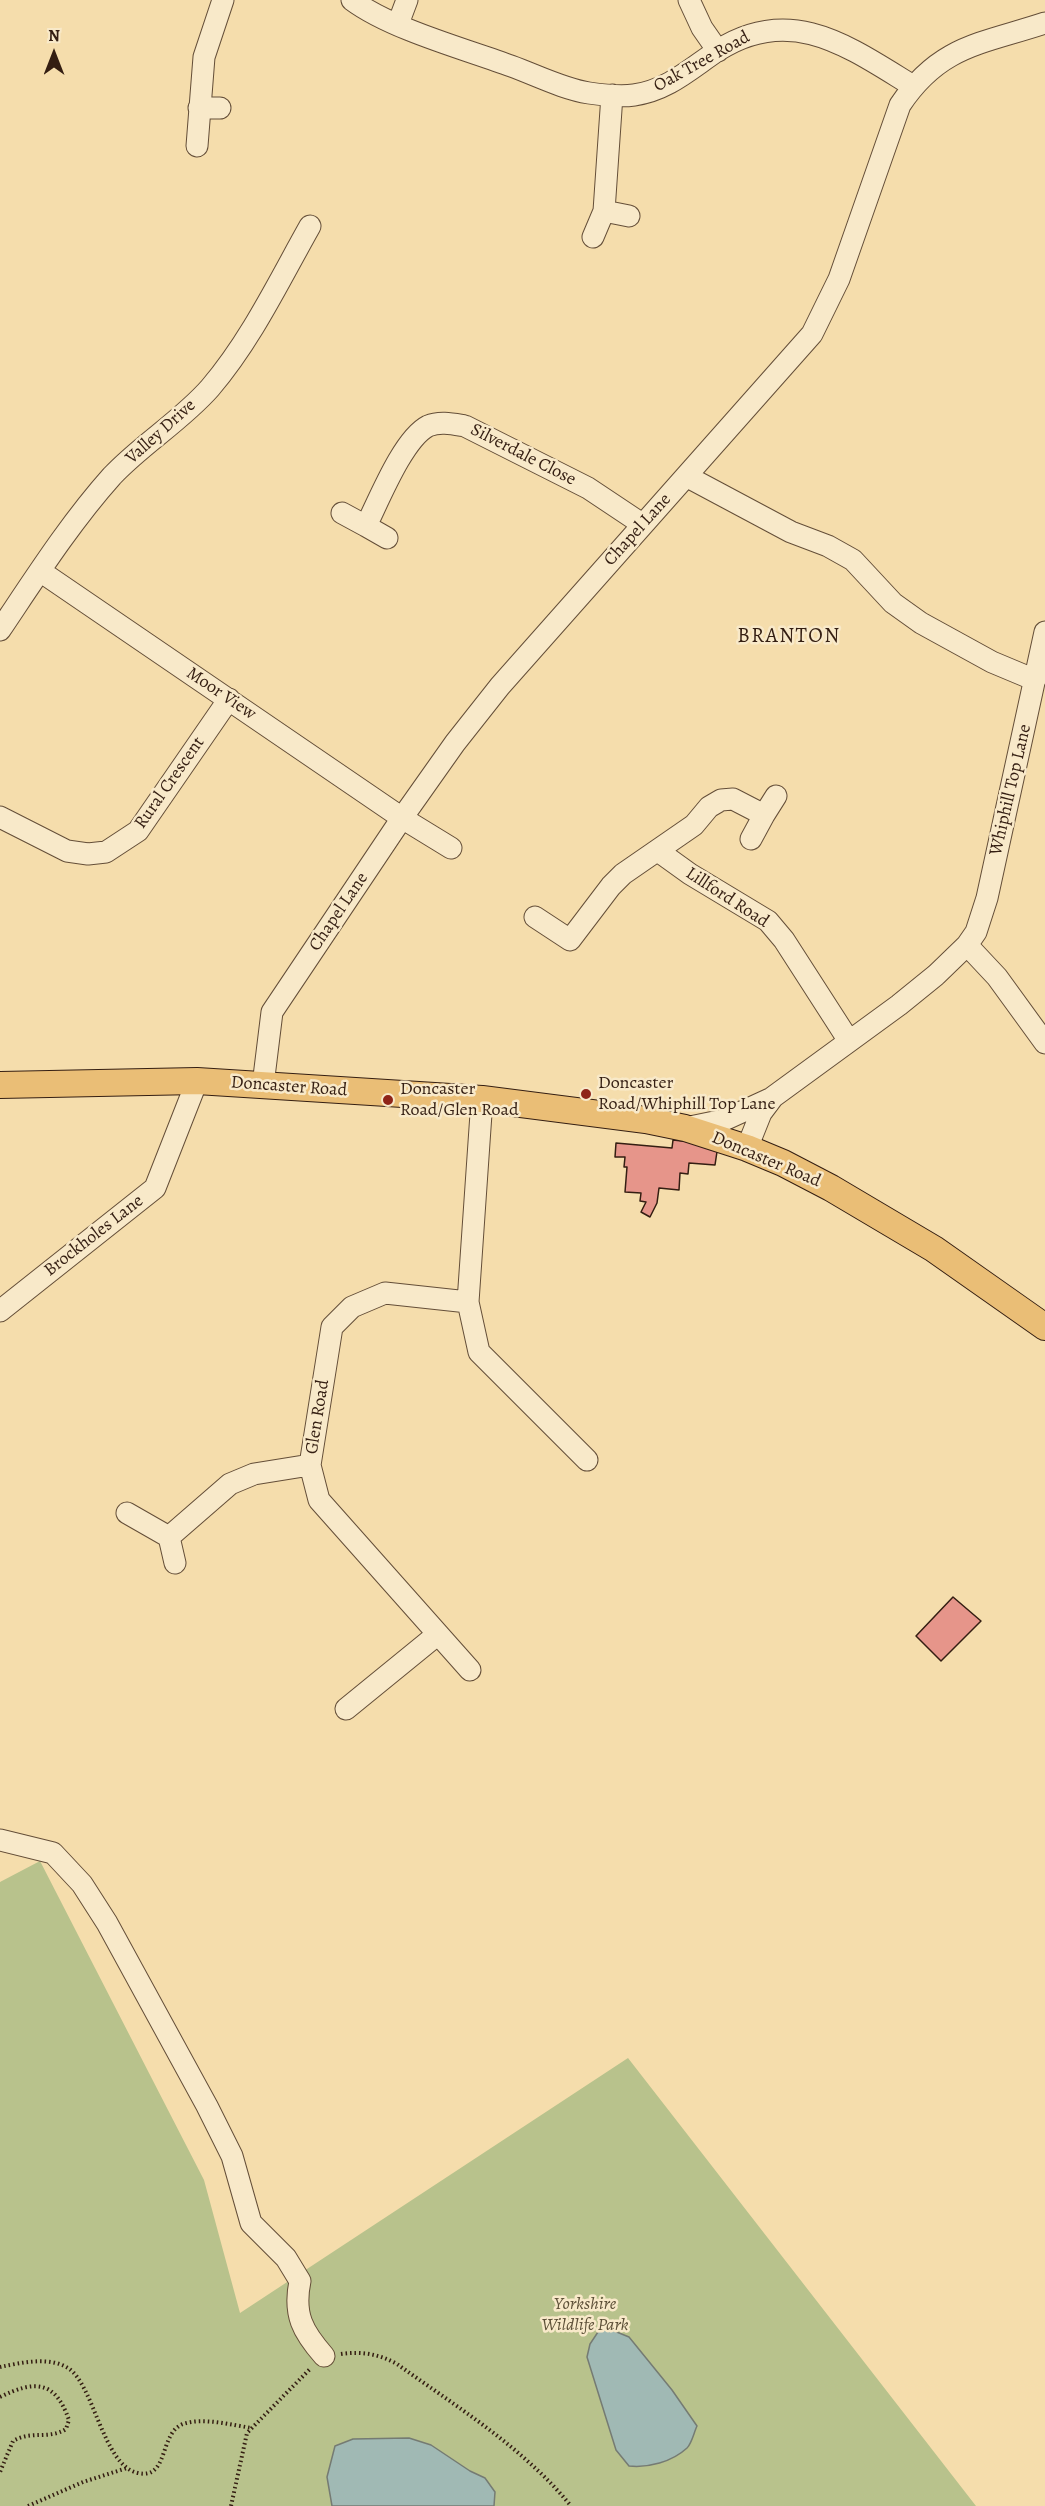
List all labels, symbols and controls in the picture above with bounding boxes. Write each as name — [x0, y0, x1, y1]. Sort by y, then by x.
north arrow — [24, 24, 84, 84]
text: N — [48, 25, 60, 47]
street label: Oak Tree Road — [650, 27, 754, 97]
street label: Valley Drive — [122, 395, 200, 469]
street label: Silverdale Close — [467, 419, 579, 491]
street label: Chapel Lane — [600, 489, 676, 571]
district label: BRANTON — [737, 624, 841, 650]
street label: Moor View — [182, 663, 260, 725]
street label: Whiphill Top Lane — [985, 722, 1037, 858]
street label: Rural Crescent — [130, 733, 210, 833]
street label: Lillford Road — [681, 863, 773, 933]
street label: Chapel Lane — [305, 869, 373, 955]
street label: Doncaster Road — [230, 1072, 348, 1102]
place label: Doncaster Road/Whiphill Top Lane — [598, 1073, 775, 1116]
place label: Doncaster Road/Glen Road — [400, 1079, 519, 1122]
marker: Doncaster Road/Whiphill Top Lane — [579, 1087, 593, 1101]
marker: Doncaster Road/Glen Road — [381, 1093, 395, 1107]
street label: Doncaster Road — [708, 1127, 824, 1193]
street label: Brockholes Lane — [40, 1191, 148, 1281]
street label: Glen Road — [301, 1378, 335, 1456]
park label: Yorkshire Wildlife Park — [541, 2294, 629, 2336]

